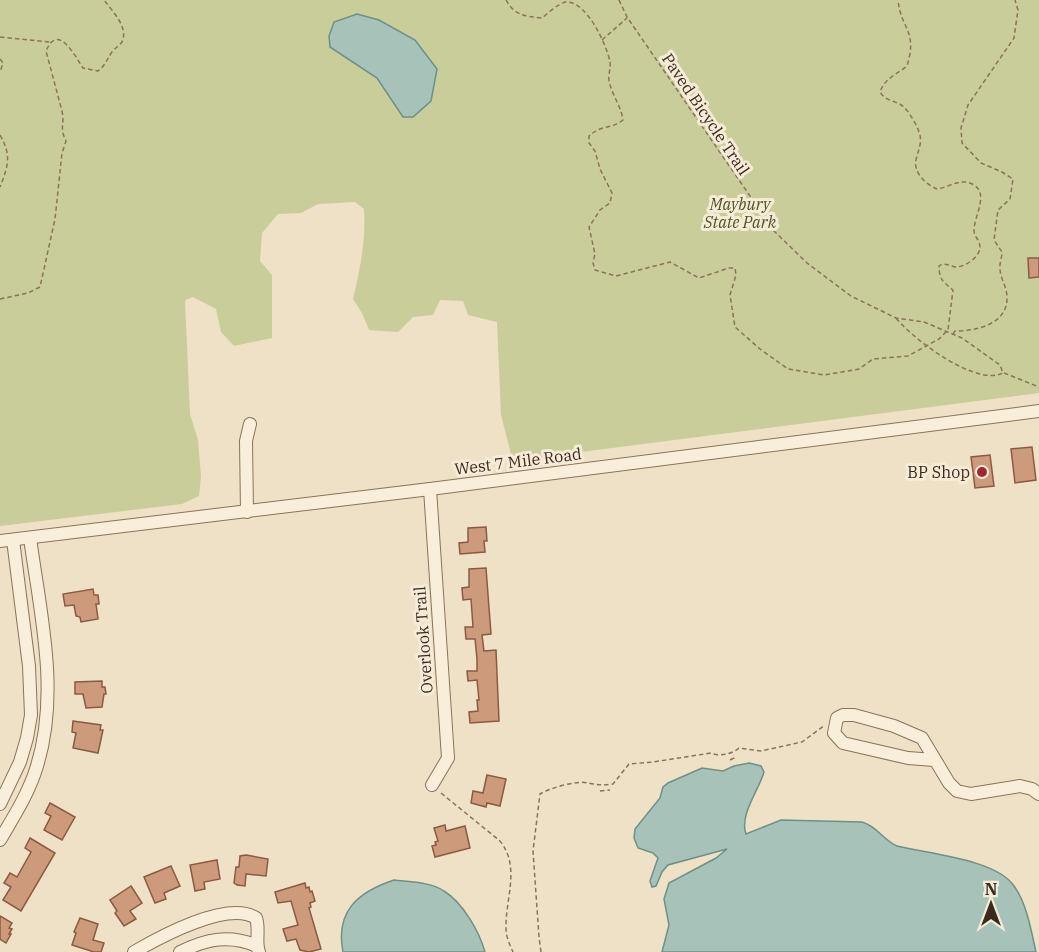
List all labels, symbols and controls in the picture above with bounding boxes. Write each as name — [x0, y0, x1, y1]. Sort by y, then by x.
street label: Paved Bicycle Trail — [658, 49, 754, 179]
park label: Maybury State Park — [703, 194, 777, 232]
street label: West 7 Mile Road — [453, 443, 583, 479]
place label: BP Shop — [907, 462, 970, 482]
marker: BP Shop — [975, 465, 989, 479]
street label: Overlook Trail — [409, 585, 437, 694]
north arrow — [961, 874, 1021, 934]
text: N — [985, 879, 997, 899]

